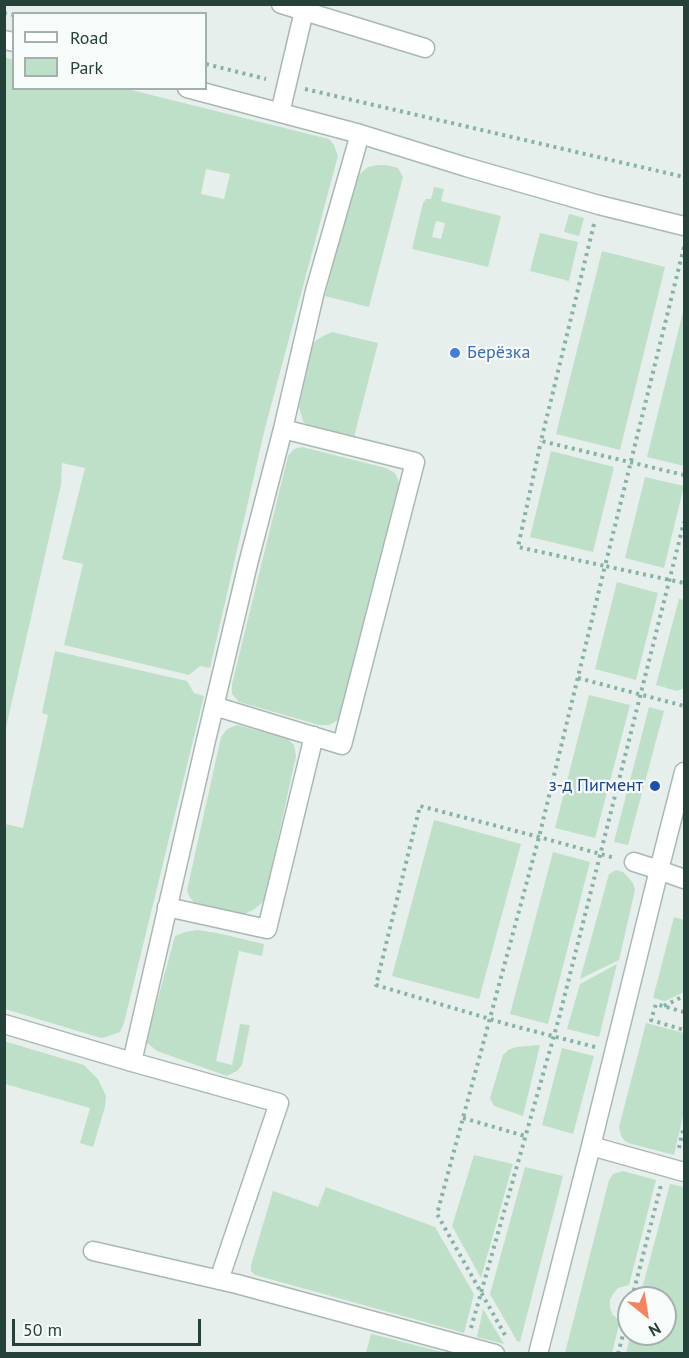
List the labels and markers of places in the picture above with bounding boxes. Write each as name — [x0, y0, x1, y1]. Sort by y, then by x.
place label: Берёзка — [467, 342, 530, 364]
marker: Берёзка — [448, 346, 462, 360]
place label: з-д Пигмент — [549, 775, 643, 797]
marker: з-д Пигмент — [648, 779, 662, 793]

